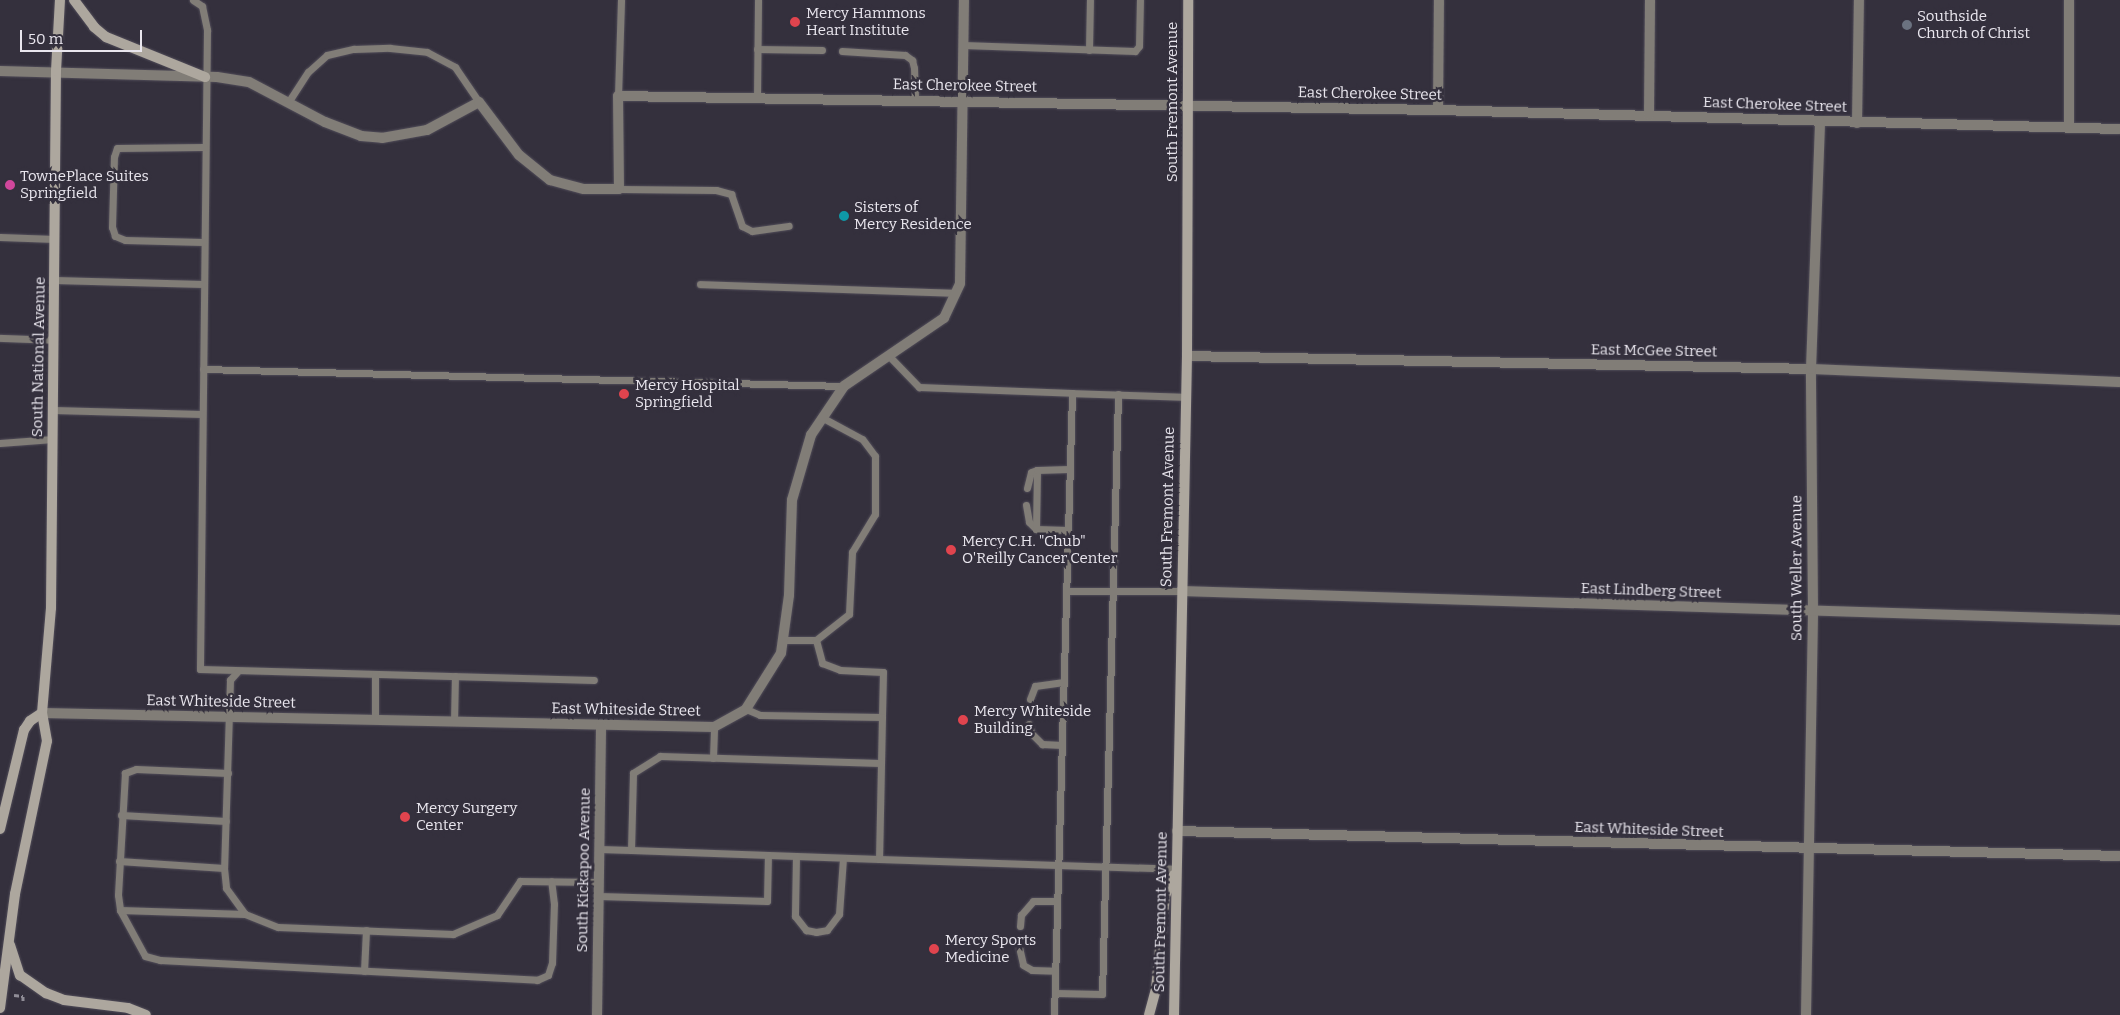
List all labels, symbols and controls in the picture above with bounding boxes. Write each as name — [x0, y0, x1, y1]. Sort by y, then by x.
place label: Mercy Hammons Heart Institute — [806, 4, 926, 39]
place label: Southside Church of Christ — [1917, 7, 2030, 42]
marker: Mercy Hammons Heart Institute — [788, 15, 802, 29]
marker: Southside Church of Christ — [1901, 19, 1913, 31]
scale bar — [22, 20, 145, 52]
street label: South Fremont Avenue — [1164, 22, 1182, 182]
text: 50 m — [28, 30, 63, 48]
street label: East Cherokee Street — [893, 76, 1037, 96]
street label: East Cherokee Street — [1298, 84, 1442, 104]
street label: East Cherokee Street — [1703, 93, 1847, 117]
place label: TownePlace Suites Springfield — [20, 167, 149, 202]
marker: TownePlace Suites Springfield — [4, 179, 16, 191]
place label: Sisters of Mercy Residence — [854, 198, 972, 233]
marker: Sisters of Mercy Residence — [838, 210, 850, 222]
street label: South National Avenue — [29, 277, 49, 437]
street label: East McGee Street — [1591, 341, 1717, 361]
place label: Mercy Hospital Springfield — [635, 376, 740, 411]
marker: Mercy Hospital Springfield — [617, 387, 631, 401]
street label: South Fremont Avenue — [1158, 427, 1178, 587]
street label: South Weller Avenue — [1788, 495, 1806, 641]
place label: Mercy C.H. "Chub" O'Reilly Cancer Center — [962, 532, 1117, 567]
marker: Mercy C.H. "Chub" O'Reilly Cancer Center — [944, 543, 958, 557]
street label: East Lindberg Street — [1580, 580, 1722, 602]
street label: East Whiteside Street — [146, 692, 296, 712]
street label: East Whiteside Street — [551, 700, 701, 720]
place label: Mercy Whiteside Building — [974, 702, 1091, 737]
marker: Mercy Whiteside Building — [956, 713, 970, 727]
street label: South Kickapoo Avenue — [574, 787, 594, 953]
place label: Mercy Surgery Center — [416, 799, 518, 834]
marker: Mercy Surgery Center — [398, 810, 412, 824]
street label: East Whiteside Street — [1574, 818, 1724, 842]
street label: South Fremont Avenue — [1151, 832, 1171, 992]
place label: Mercy Sports Medicine — [945, 931, 1036, 966]
marker: Mercy Sports Medicine — [927, 942, 941, 956]

